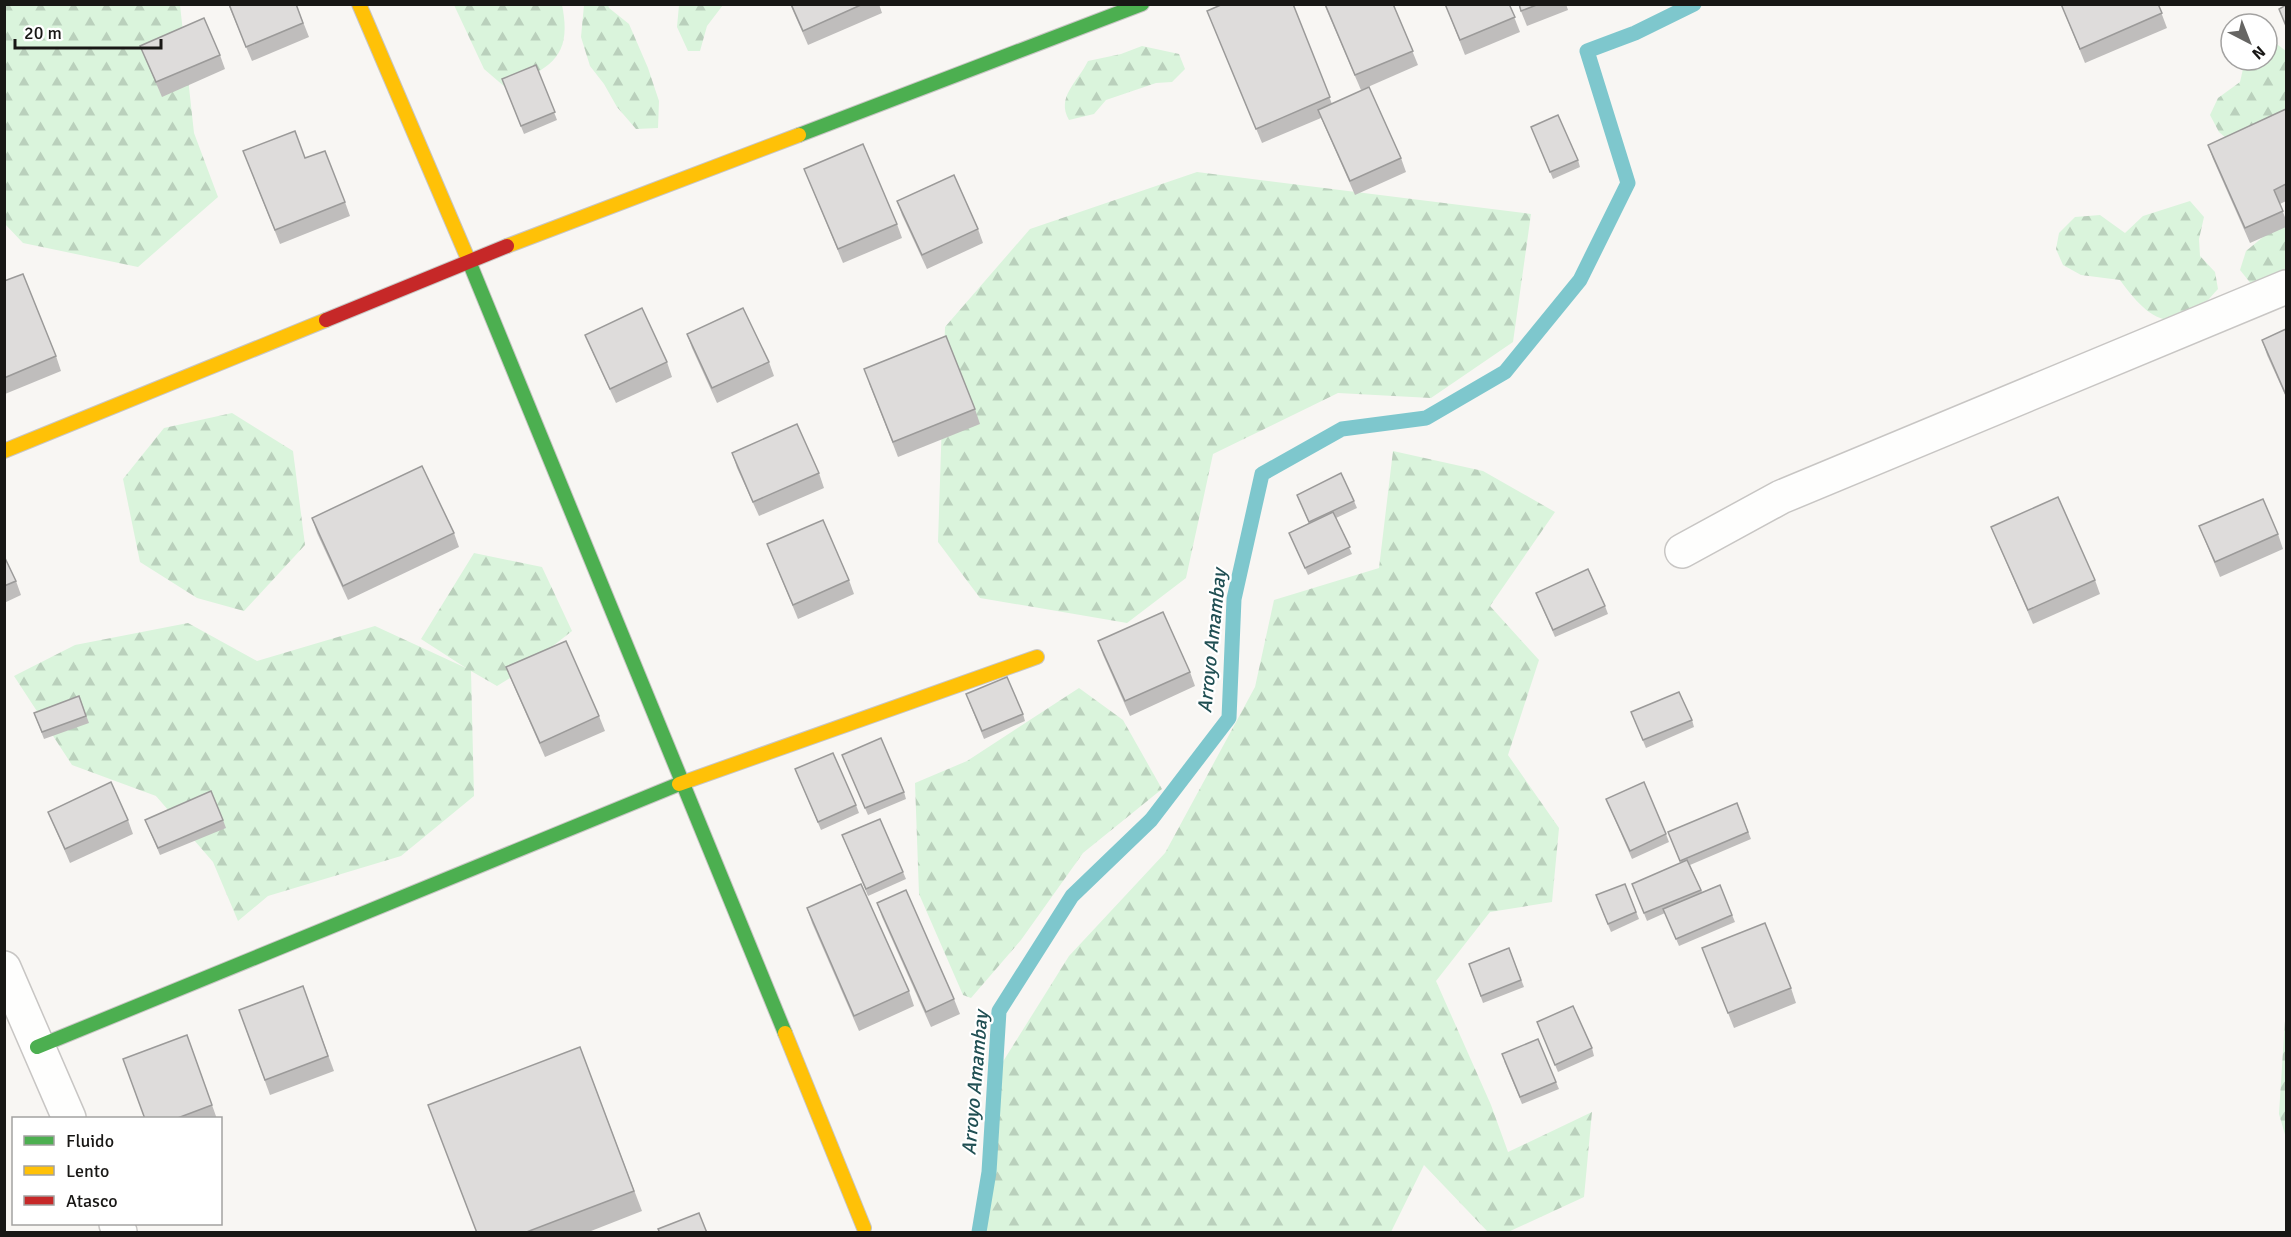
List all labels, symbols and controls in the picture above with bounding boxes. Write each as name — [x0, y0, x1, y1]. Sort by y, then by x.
scale bar — [15, 12, 160, 50]
north arrow — [2219, 12, 2279, 72]
text: 20 m — [24, 22, 62, 44]
text: N — [2248, 41, 2269, 64]
water label: Arroyo Amambay — [1192, 565, 1232, 714]
water label: Arroyo Amambay — [956, 1007, 994, 1156]
legend — [12, 1117, 222, 1225]
text: Fluido — [66, 1130, 114, 1152]
text: Lento — [66, 1160, 109, 1182]
text: Atasco — [66, 1190, 118, 1212]

